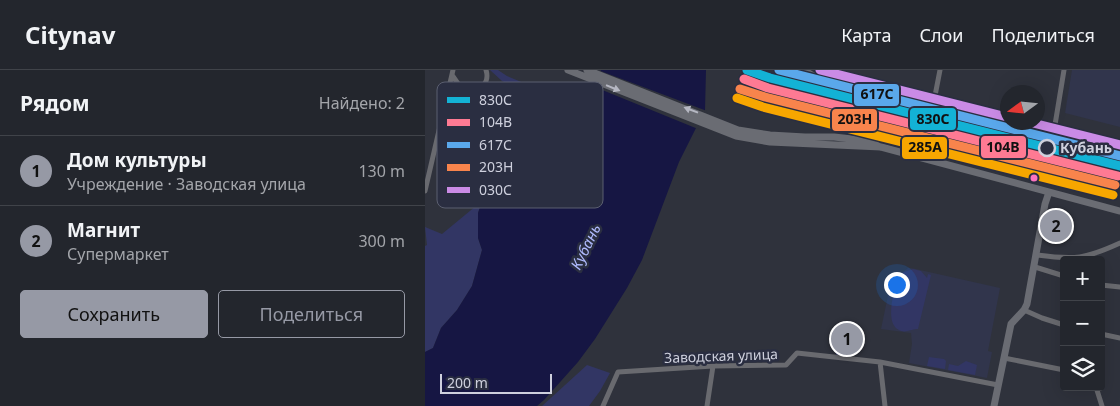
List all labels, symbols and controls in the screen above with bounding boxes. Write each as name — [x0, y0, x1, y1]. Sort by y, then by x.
text: Citynav — [25, 18, 115, 51]
text: Карта — [841, 23, 891, 47]
text: Слои — [919, 23, 963, 47]
text: Поделиться — [991, 23, 1095, 47]
legend — [437, 82, 603, 208]
line badge: 617C — [853, 83, 900, 107]
one-way arrow — [606, 84, 621, 92]
text: 617C — [860, 84, 894, 103]
north arrow — [1000, 85, 1045, 130]
text: Рядом — [20, 89, 90, 117]
text: 830С — [479, 90, 512, 109]
text: Найдено: 2 — [319, 92, 405, 114]
one-way arrow — [683, 106, 698, 114]
line badge: 830С — [909, 107, 957, 131]
line badge: 203Н — [831, 108, 878, 132]
text: 203Н — [838, 109, 872, 128]
text: 830С — [916, 109, 950, 128]
text: 104В — [479, 112, 512, 131]
text: 617C — [479, 135, 512, 154]
line badge: 104В — [980, 135, 1027, 159]
line badge: 285А — [901, 136, 948, 160]
text: 285А — [908, 137, 942, 156]
text: 104В — [986, 137, 1020, 156]
place label: Кубань — [1060, 138, 1112, 157]
marker: Кубань — [1038, 139, 1056, 157]
text: Дом культуры — [67, 147, 207, 173]
text: 203Н — [479, 157, 513, 176]
text: 1 — [31, 160, 41, 182]
text: 130 m — [358, 160, 405, 182]
text: Учреждение · Заводская улица — [67, 173, 306, 195]
unlabelled marker — [1029, 173, 1039, 183]
text: 030C — [479, 180, 512, 199]
pin: 2 — [1040, 207, 1072, 245]
text: Магнит — [67, 217, 140, 243]
water label: Кубань — [565, 220, 605, 273]
text: 2 — [31, 230, 41, 252]
text: 300 m — [358, 230, 405, 252]
text: Супермаркет — [67, 243, 169, 265]
map controls — [1060, 256, 1105, 391]
button: + — [1060, 256, 1105, 301]
your location — [884, 272, 910, 298]
button: Сохранить — [20, 290, 208, 338]
button: Поделиться — [218, 290, 405, 338]
button: − — [1060, 301, 1105, 346]
pin: 1 — [831, 320, 863, 358]
street label: Заводская улица — [664, 344, 778, 367]
button: layers — [1060, 346, 1105, 391]
scale bar — [440, 371, 553, 394]
text: 200 m — [447, 373, 488, 392]

